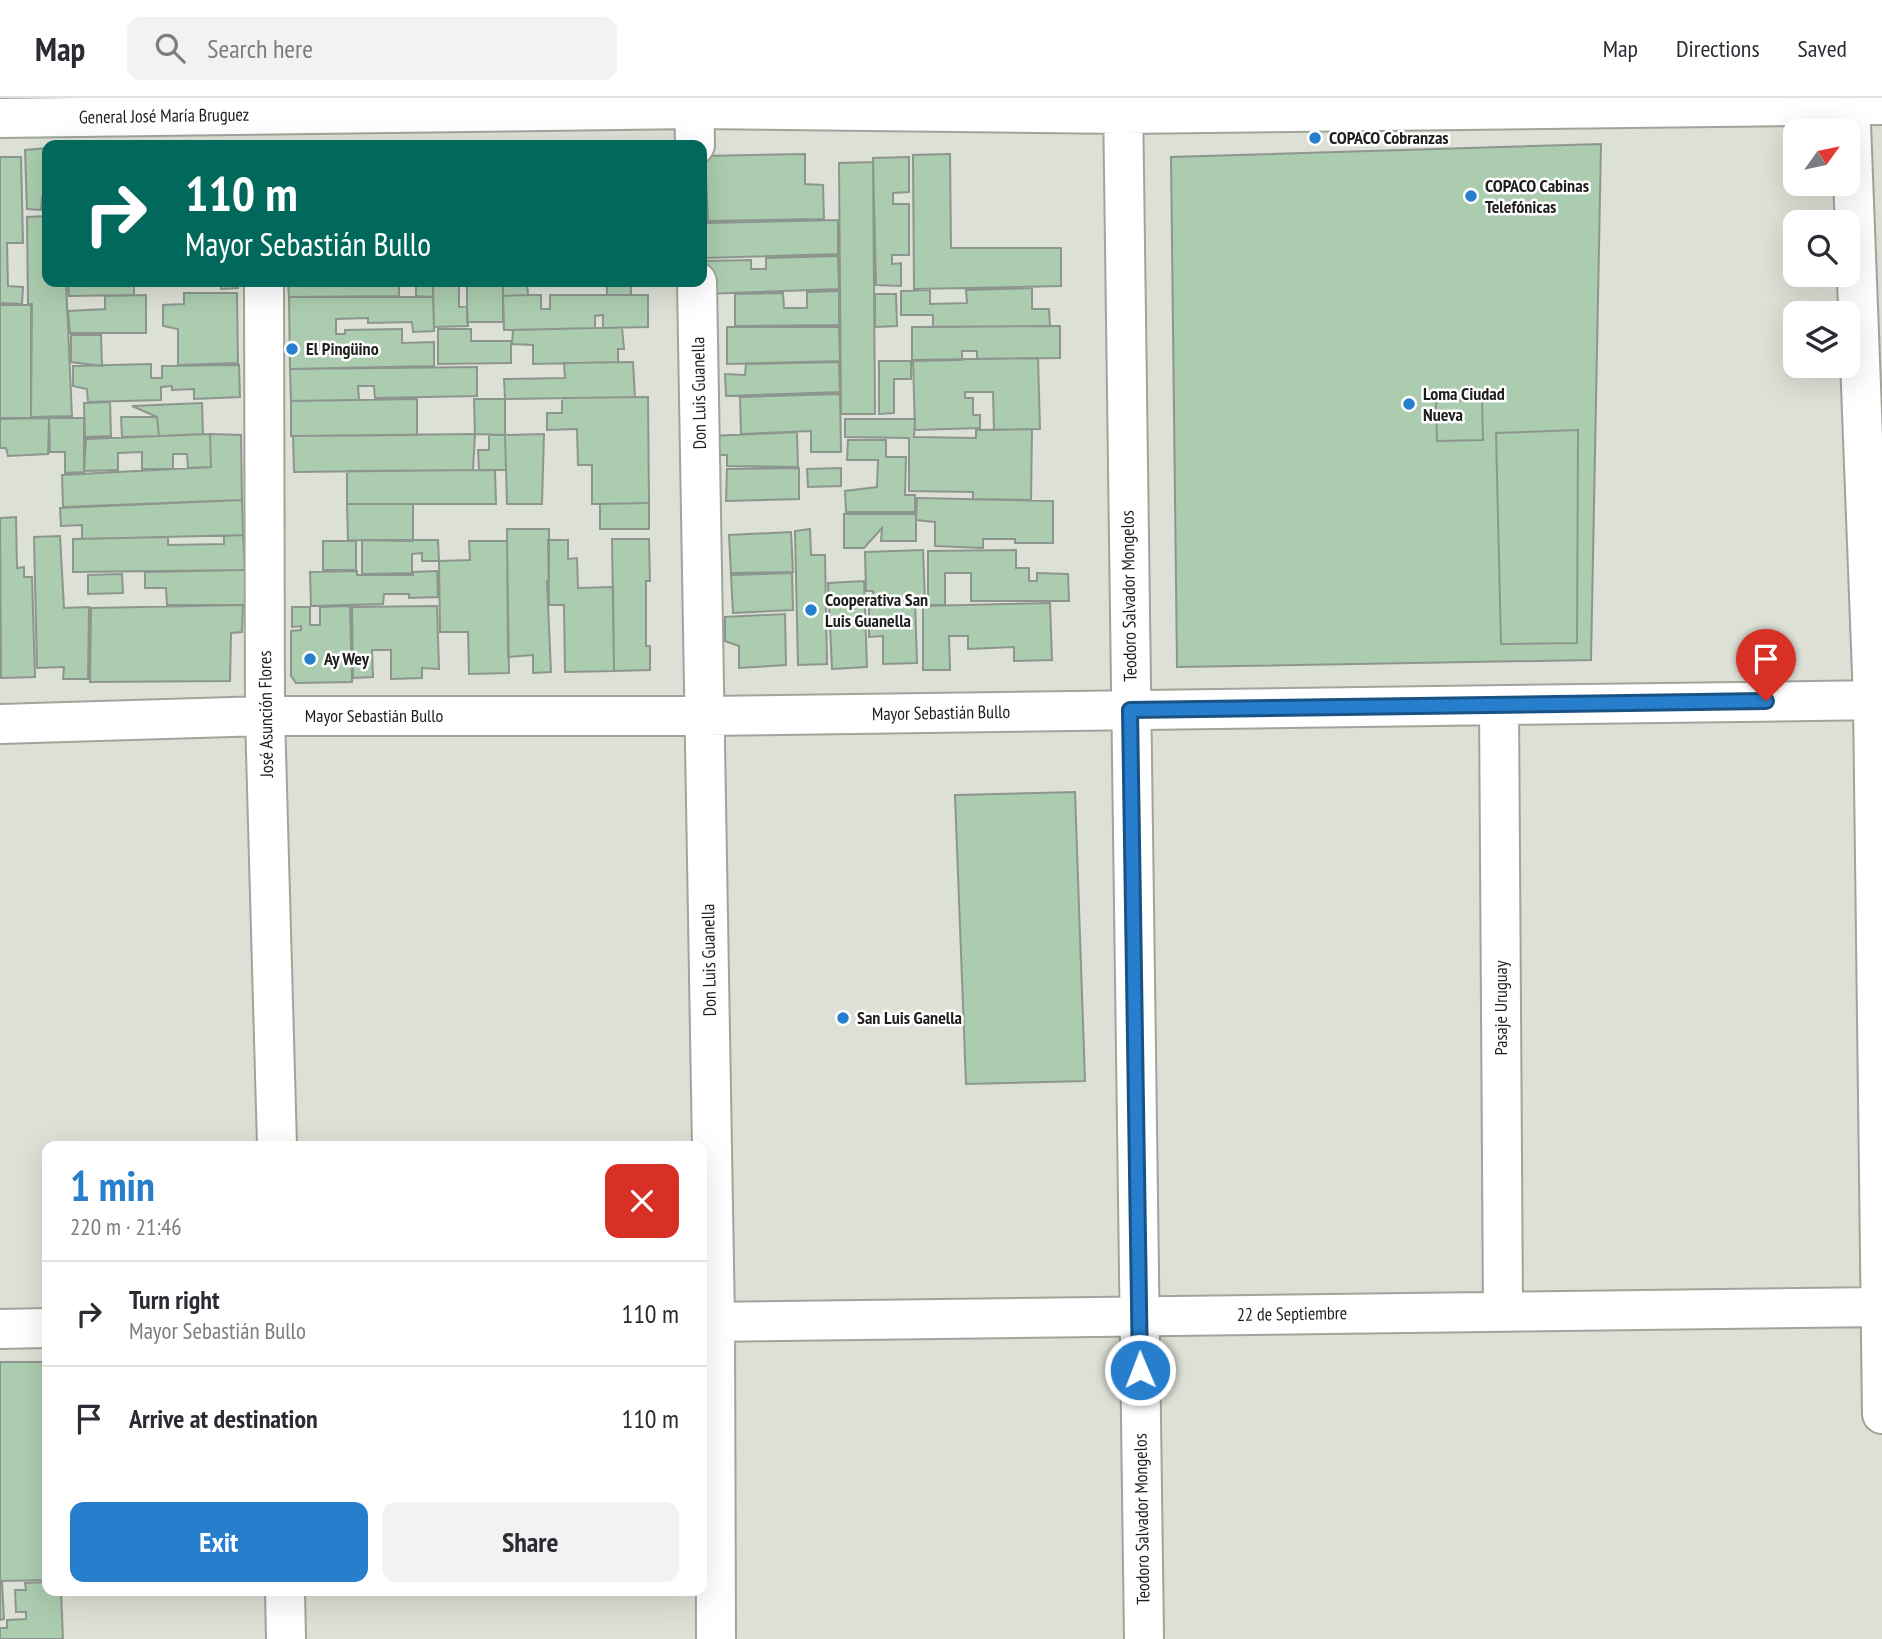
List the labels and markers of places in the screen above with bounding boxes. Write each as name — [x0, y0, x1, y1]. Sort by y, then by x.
place label: COPACO Cobranzas — [1329, 126, 1449, 149]
marker: COPACO Cobranzas — [1307, 130, 1323, 146]
place label: COPACO Cabinas Telefónicas — [1485, 174, 1589, 218]
marker: COPACO Cabinas Telefónicas — [1463, 188, 1479, 204]
place label: El Pingüino — [306, 337, 379, 360]
marker: El Pingüino — [284, 341, 300, 357]
place label: Loma Ciudad Nueva — [1423, 382, 1505, 426]
marker: Loma Ciudad Nueva — [1401, 396, 1417, 412]
place label: Cooperativa San Luis Guanella — [825, 588, 928, 632]
marker: Cooperativa San Luis Guanella — [803, 602, 819, 618]
pin — [1736, 629, 1796, 701]
place label: Ay Wey — [323, 647, 370, 670]
marker: Ay Wey — [302, 651, 318, 667]
place label: San Luis Ganella — [857, 1006, 962, 1029]
marker: San Luis Ganella — [835, 1010, 851, 1026]

